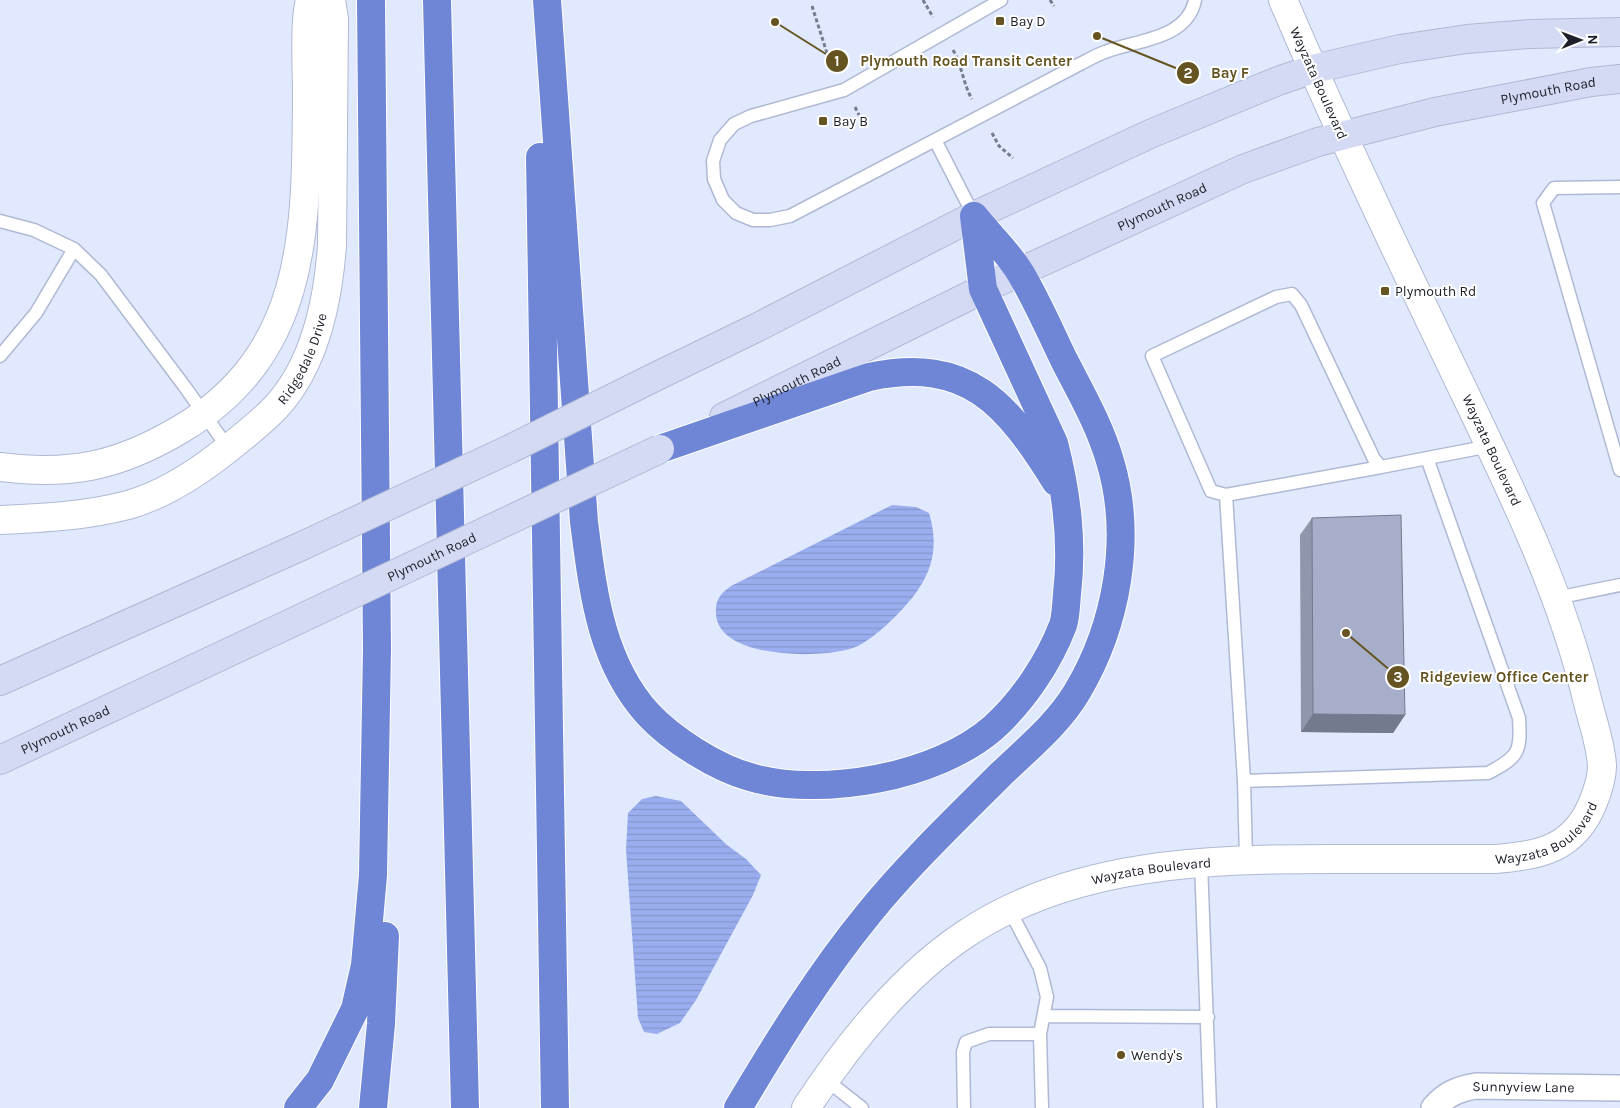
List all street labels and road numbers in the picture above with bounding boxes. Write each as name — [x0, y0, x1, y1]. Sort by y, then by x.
street label: Wayzata Boulevard — [1286, 24, 1351, 142]
street label: Plymouth Road — [1499, 74, 1597, 108]
street label: Plymouth Road — [1115, 179, 1210, 235]
street label: Ridgedale Drive — [274, 311, 331, 408]
street label: Plymouth Road — [750, 353, 844, 411]
street label: Wayzata Boulevard — [1458, 392, 1525, 509]
street label: Plymouth Road — [385, 529, 479, 585]
street label: Plymouth Road — [18, 702, 113, 758]
street label: Wayzata Boulevard — [1495, 799, 1601, 868]
street label: Wayzata Boulevard — [1090, 854, 1212, 889]
street label: Sunnyview Lane — [1472, 1078, 1575, 1096]

